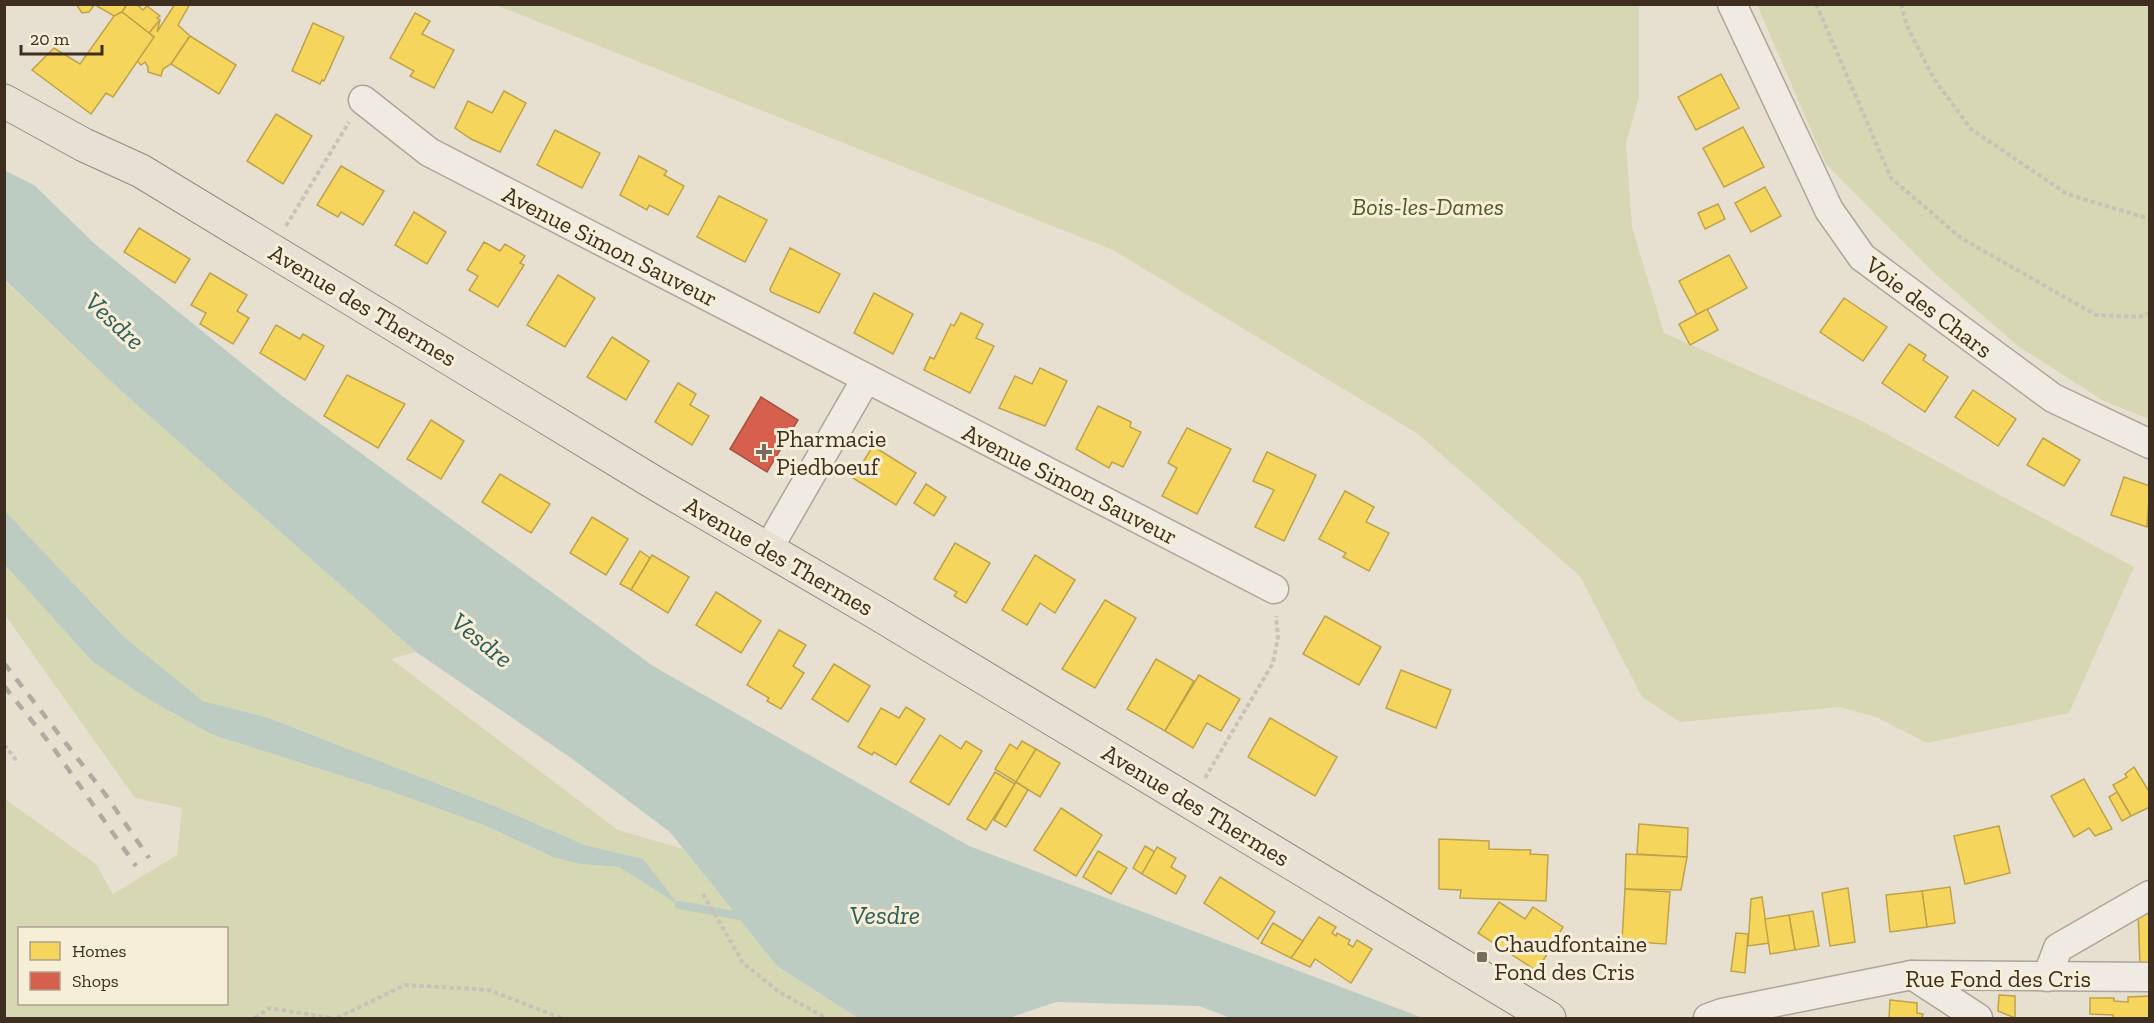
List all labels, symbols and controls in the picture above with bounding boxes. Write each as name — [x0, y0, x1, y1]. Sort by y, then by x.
scale bar — [21, 18, 102, 56]
text: 20 m — [30, 28, 70, 50]
street label: Avenue Simon Sauveur — [498, 179, 722, 313]
park label: Bois-les-Dames — [1352, 192, 1504, 221]
street label: Avenue des Thermes — [264, 238, 462, 372]
street label: Voie des Chars — [1859, 249, 1998, 364]
water label: Vesdre — [78, 285, 152, 357]
street label: Avenue Simon Sauveur — [958, 417, 1182, 551]
place label: Pharmacie Piedboeuf — [776, 424, 886, 481]
marker: Pharmacie Piedboeuf — [757, 445, 771, 459]
street label: Avenue des Thermes — [679, 490, 879, 622]
water label: Vesdre — [445, 605, 519, 675]
street label: Avenue des Thermes — [1097, 738, 1295, 872]
water label: Vesdre — [850, 899, 920, 931]
legend — [18, 927, 228, 1005]
place label: Chaudfontaine Fond des Cris — [1494, 929, 1647, 986]
text: Homes — [72, 940, 126, 962]
marker: Chaudfontaine Fond des Cris — [1475, 950, 1489, 964]
street label: Rue Fond des Cris — [1905, 964, 2091, 993]
text: Shops — [72, 970, 119, 992]

